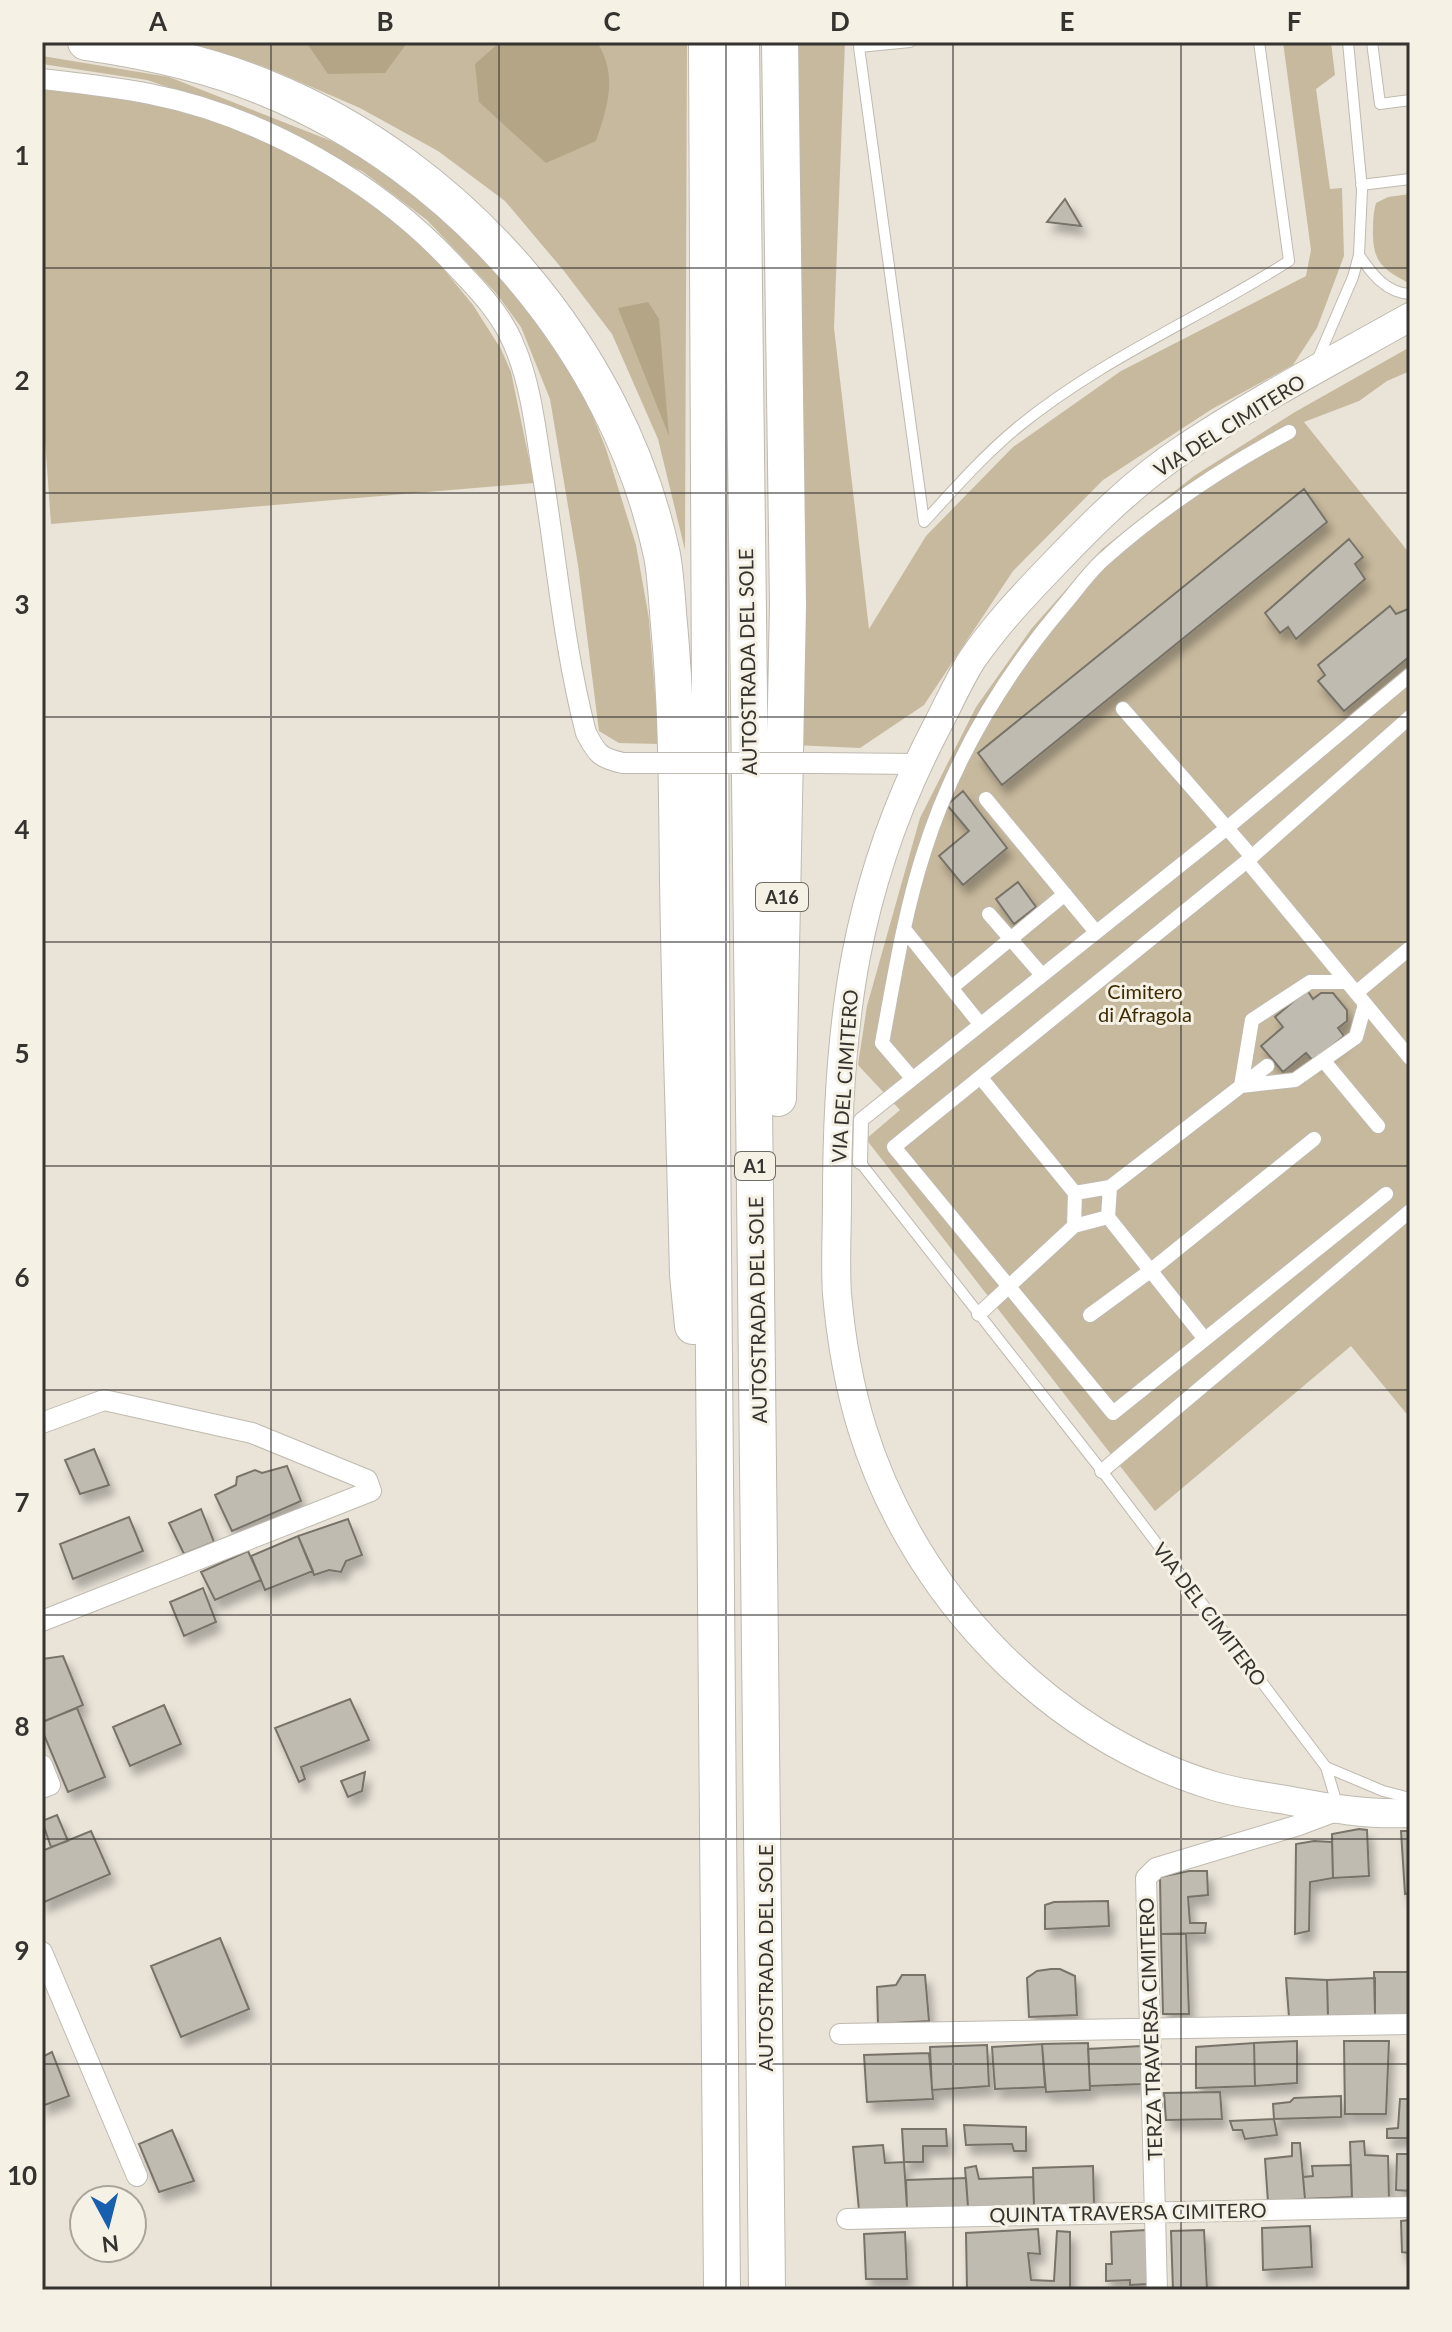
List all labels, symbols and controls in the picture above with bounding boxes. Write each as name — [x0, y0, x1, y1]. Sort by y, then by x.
text: A — [148, 5, 168, 37]
text: B — [376, 5, 394, 37]
text: C — [603, 5, 621, 37]
text: D — [830, 5, 850, 37]
text: E — [1060, 5, 1074, 37]
text: F — [1287, 5, 1301, 37]
text: 1 — [14, 139, 30, 171]
text: 2 — [14, 364, 30, 396]
street label: VIA DEL CIMITERO — [1149, 369, 1309, 481]
street label: AUTOSTRADA DEL SOLE — [733, 548, 761, 776]
text: 3 — [14, 588, 30, 620]
text: 4 — [14, 813, 30, 845]
road number: A16 — [756, 883, 808, 911]
park label: Cimitero di Afragola — [1098, 979, 1192, 1026]
street label: VIA DEL CIMITERO — [826, 989, 862, 1163]
text: 5 — [14, 1037, 30, 1069]
road number: A1 — [735, 1152, 775, 1180]
street label: AUTOSTRADA DEL SOLE — [743, 1196, 771, 1424]
text: 6 — [14, 1261, 30, 1293]
text: 7 — [14, 1486, 30, 1518]
street label: VIA DEL CIMITERO — [1148, 1537, 1272, 1691]
text: 8 — [14, 1710, 30, 1742]
street label: AUTOSTRADA DEL SOLE — [753, 1845, 777, 2071]
street label: TERZA TRAVERSA CIMITERO — [1133, 1897, 1167, 2161]
text: 9 — [14, 1934, 30, 1966]
text: 10 — [7, 2159, 37, 2191]
north arrow — [68, 2184, 148, 2264]
street label: QUINTA TRAVERSA CIMITERO — [989, 2198, 1267, 2226]
text: N — [100, 2230, 121, 2259]

